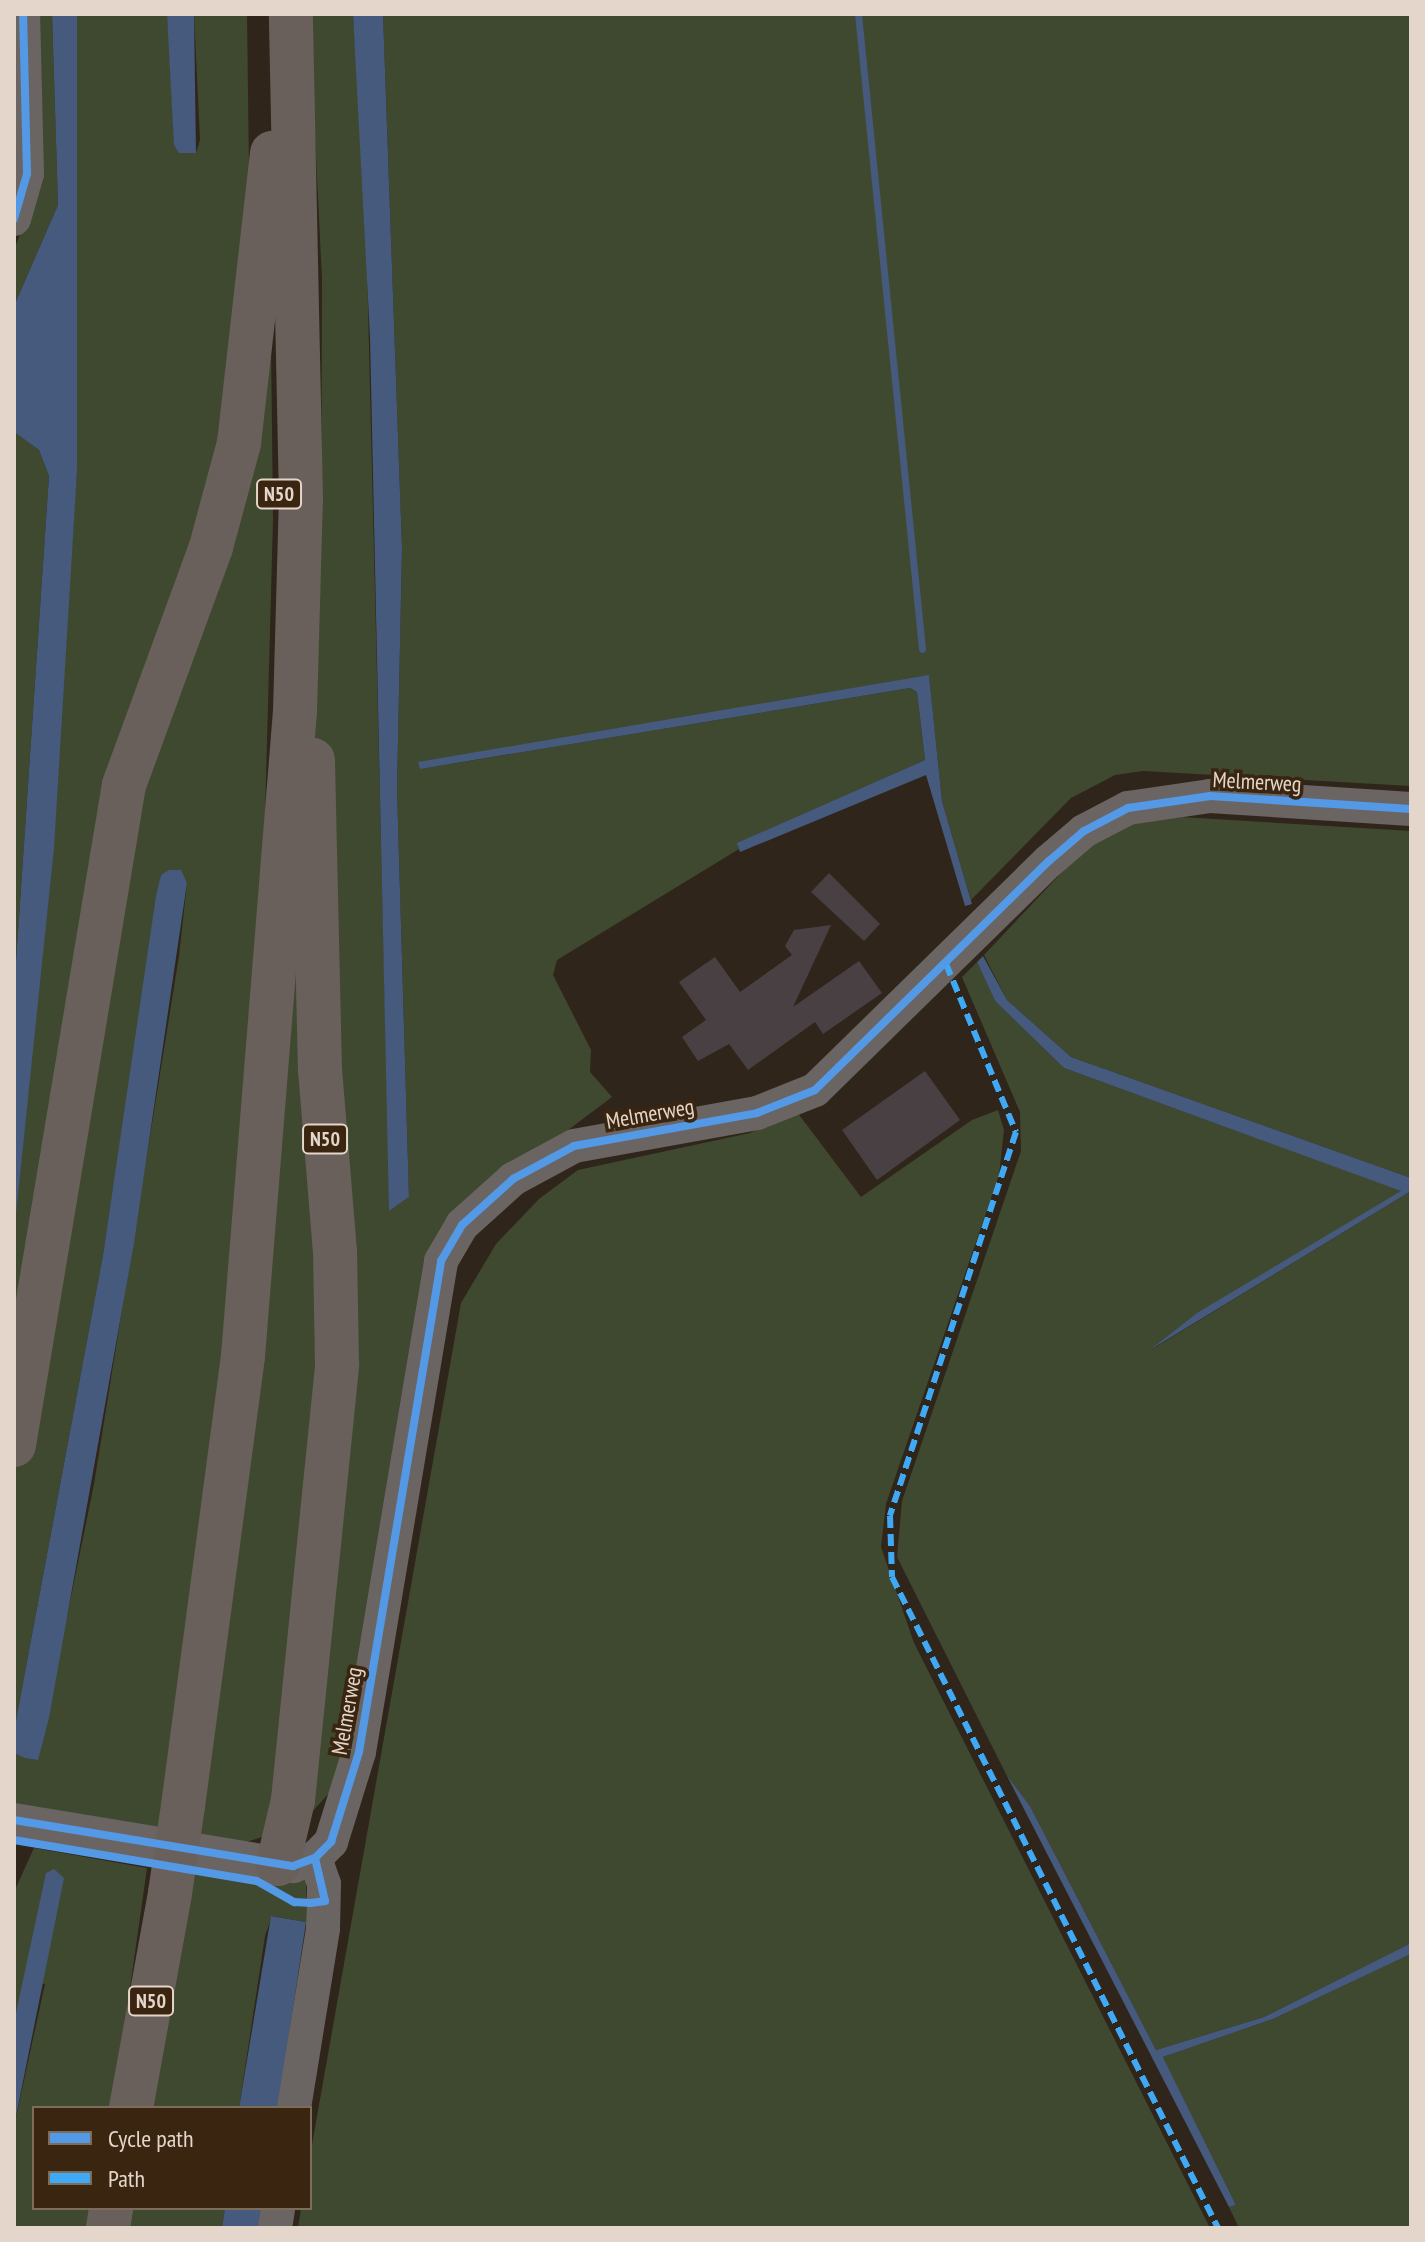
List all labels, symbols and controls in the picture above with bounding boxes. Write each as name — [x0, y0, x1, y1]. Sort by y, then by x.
road number: N50 — [255, 478, 303, 510]
street label: Melmerweg — [1212, 766, 1302, 798]
street label: Melmerweg — [604, 1093, 696, 1135]
road number: N50 — [301, 1123, 349, 1155]
street label: Melmerweg — [326, 1665, 368, 1757]
road number: N50 — [127, 1985, 175, 2017]
legend — [32, 2106, 312, 2210]
text: Cycle path — [108, 2123, 194, 2154]
text: Path — [108, 2163, 145, 2194]

